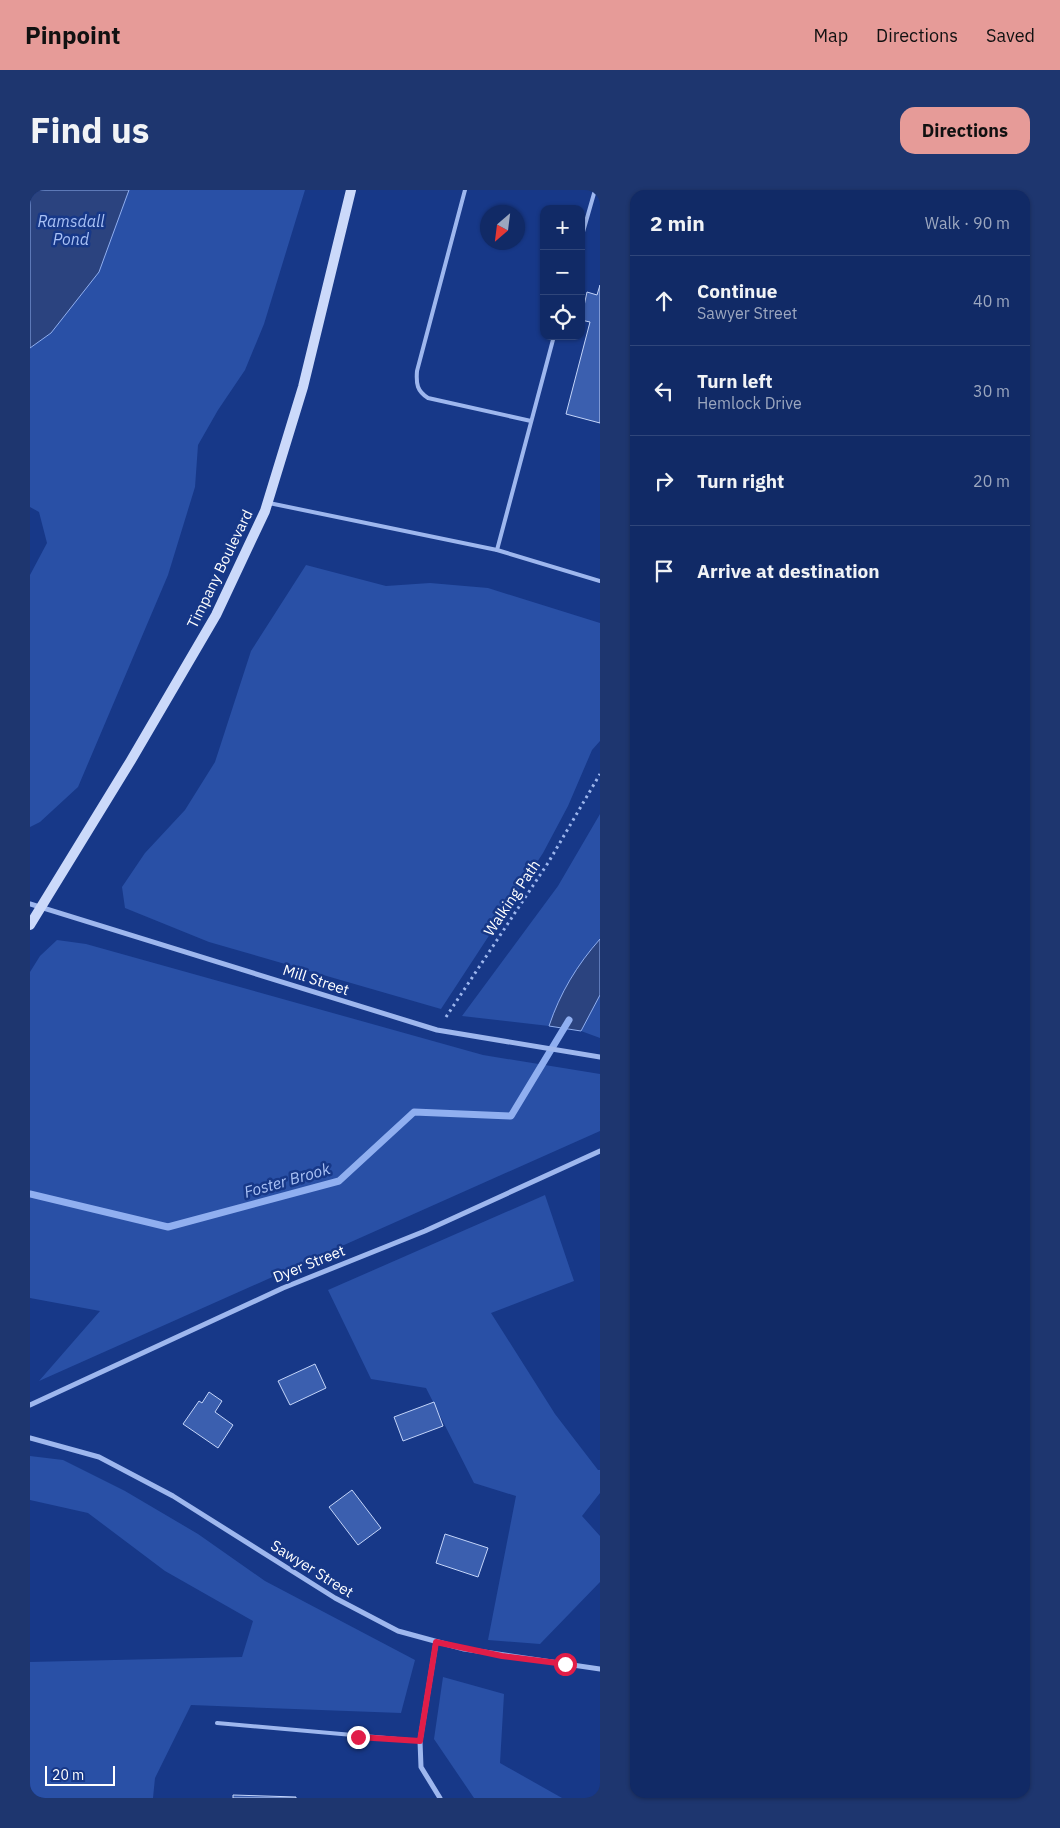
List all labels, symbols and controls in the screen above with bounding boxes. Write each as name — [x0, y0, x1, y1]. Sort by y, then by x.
text: Pinpoint — [25, 19, 120, 51]
text: Map — [813, 24, 848, 47]
text: Directions — [876, 24, 958, 47]
text: Saved — [986, 24, 1035, 47]
text: Find us — [30, 107, 149, 153]
button: Directions — [900, 107, 1030, 154]
north arrow — [480, 205, 525, 250]
map controls — [540, 205, 585, 340]
button: + — [540, 205, 585, 250]
text: 2 min — [650, 209, 705, 237]
water label: Ramsdall Pond — [38, 211, 105, 249]
text: Walk · 90 m — [925, 213, 1010, 233]
button: − — [540, 250, 585, 295]
text: Continue — [697, 279, 777, 303]
icon: ahead — [650, 287, 678, 315]
text: 40 m — [973, 291, 1010, 311]
button: locate — [540, 295, 585, 340]
text: Sawyer Street — [697, 303, 797, 323]
text: Turn left — [697, 369, 773, 393]
icon: left — [650, 377, 678, 405]
text: 30 m — [973, 381, 1010, 401]
text: Hemlock Drive — [697, 393, 802, 413]
icon: right — [650, 467, 678, 495]
text: Turn right — [697, 469, 784, 493]
text: 20 m — [973, 471, 1010, 491]
street label: Timpany Boulevard — [183, 506, 257, 631]
icon: arrive — [650, 557, 678, 585]
text: Arrive at destination — [697, 559, 880, 583]
street label: Walking Path — [479, 856, 544, 939]
street label: Mill Street — [281, 960, 352, 999]
water label: Foster Brook — [242, 1158, 333, 1202]
street label: Dyer Street — [270, 1241, 348, 1287]
street label: Sawyer Street — [267, 1536, 357, 1602]
route start — [554, 1653, 577, 1676]
route end — [347, 1726, 370, 1749]
scale bar — [45, 1763, 115, 1786]
text: 20 m — [52, 1766, 84, 1784]

